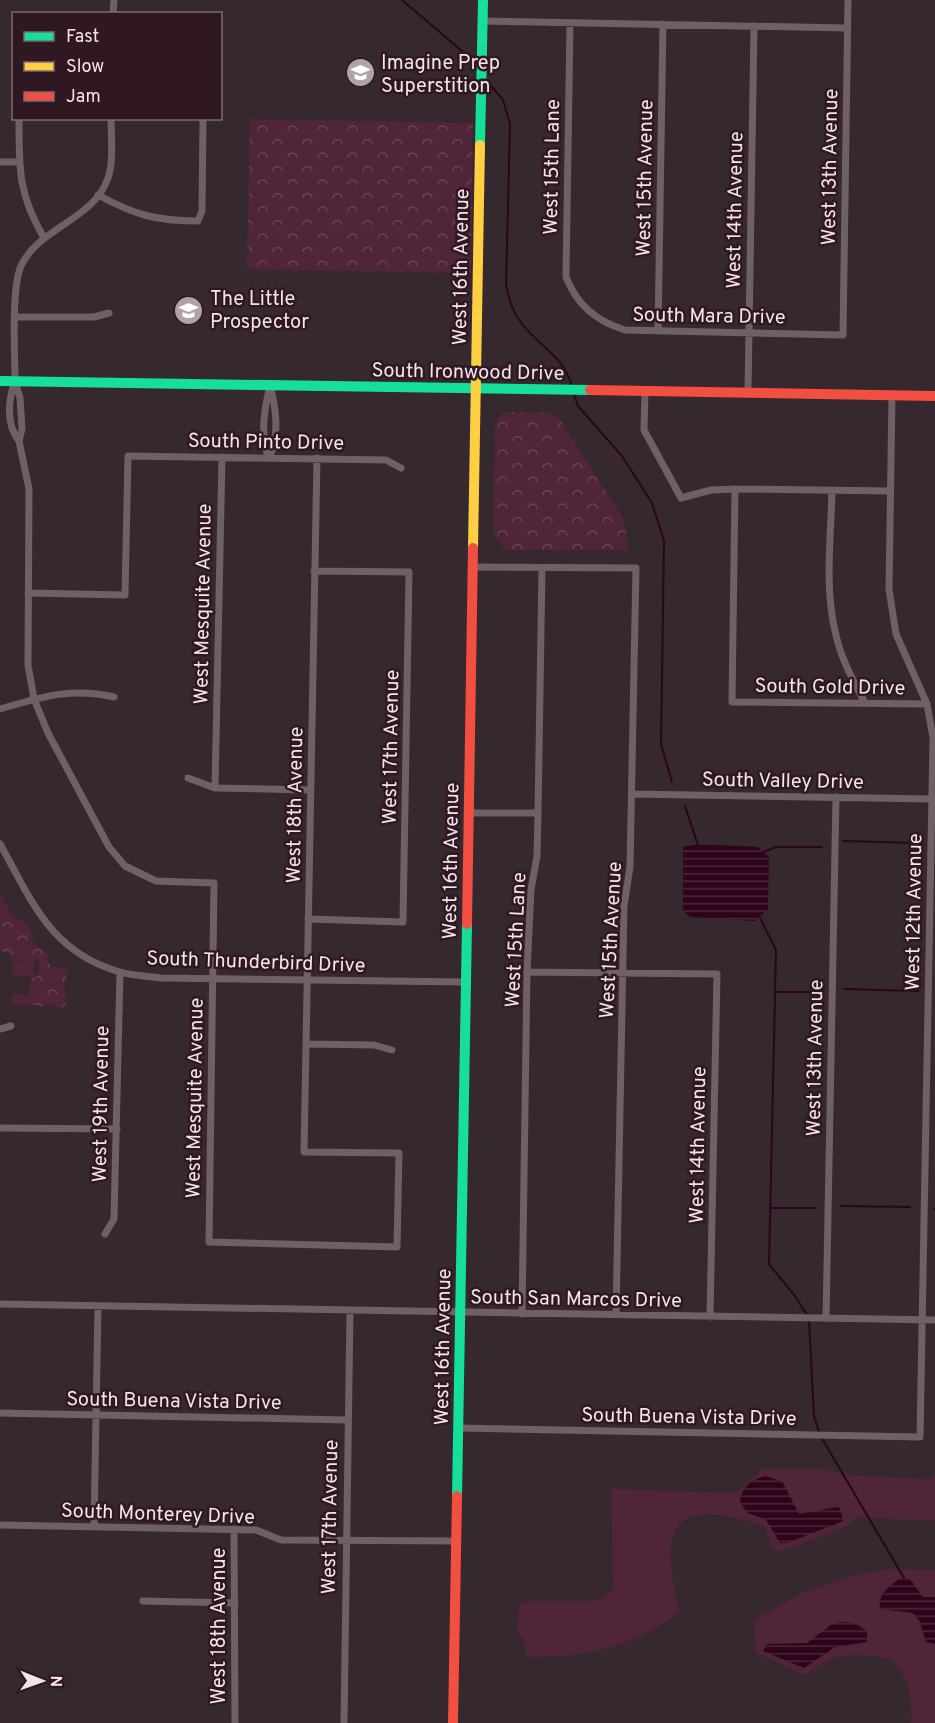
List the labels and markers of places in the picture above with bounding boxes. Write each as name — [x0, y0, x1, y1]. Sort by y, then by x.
place label: Imagine Prep Superstition — [381, 51, 500, 100]
school or university icon: Imagine Prep Superstition — [344, 57, 376, 89]
place label: The Little Prospector — [210, 287, 309, 336]
school or university icon: The Little Prospector — [173, 294, 205, 326]

